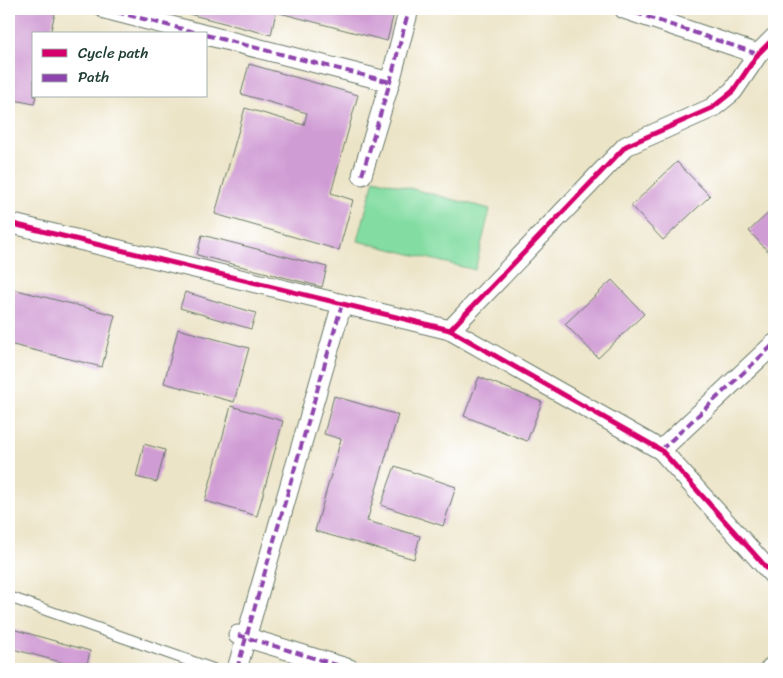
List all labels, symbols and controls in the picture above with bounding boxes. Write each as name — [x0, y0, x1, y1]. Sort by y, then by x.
legend — [32, 32, 208, 98]
text: Cycle path — [78, 40, 149, 66]
text: Path — [78, 64, 109, 90]

